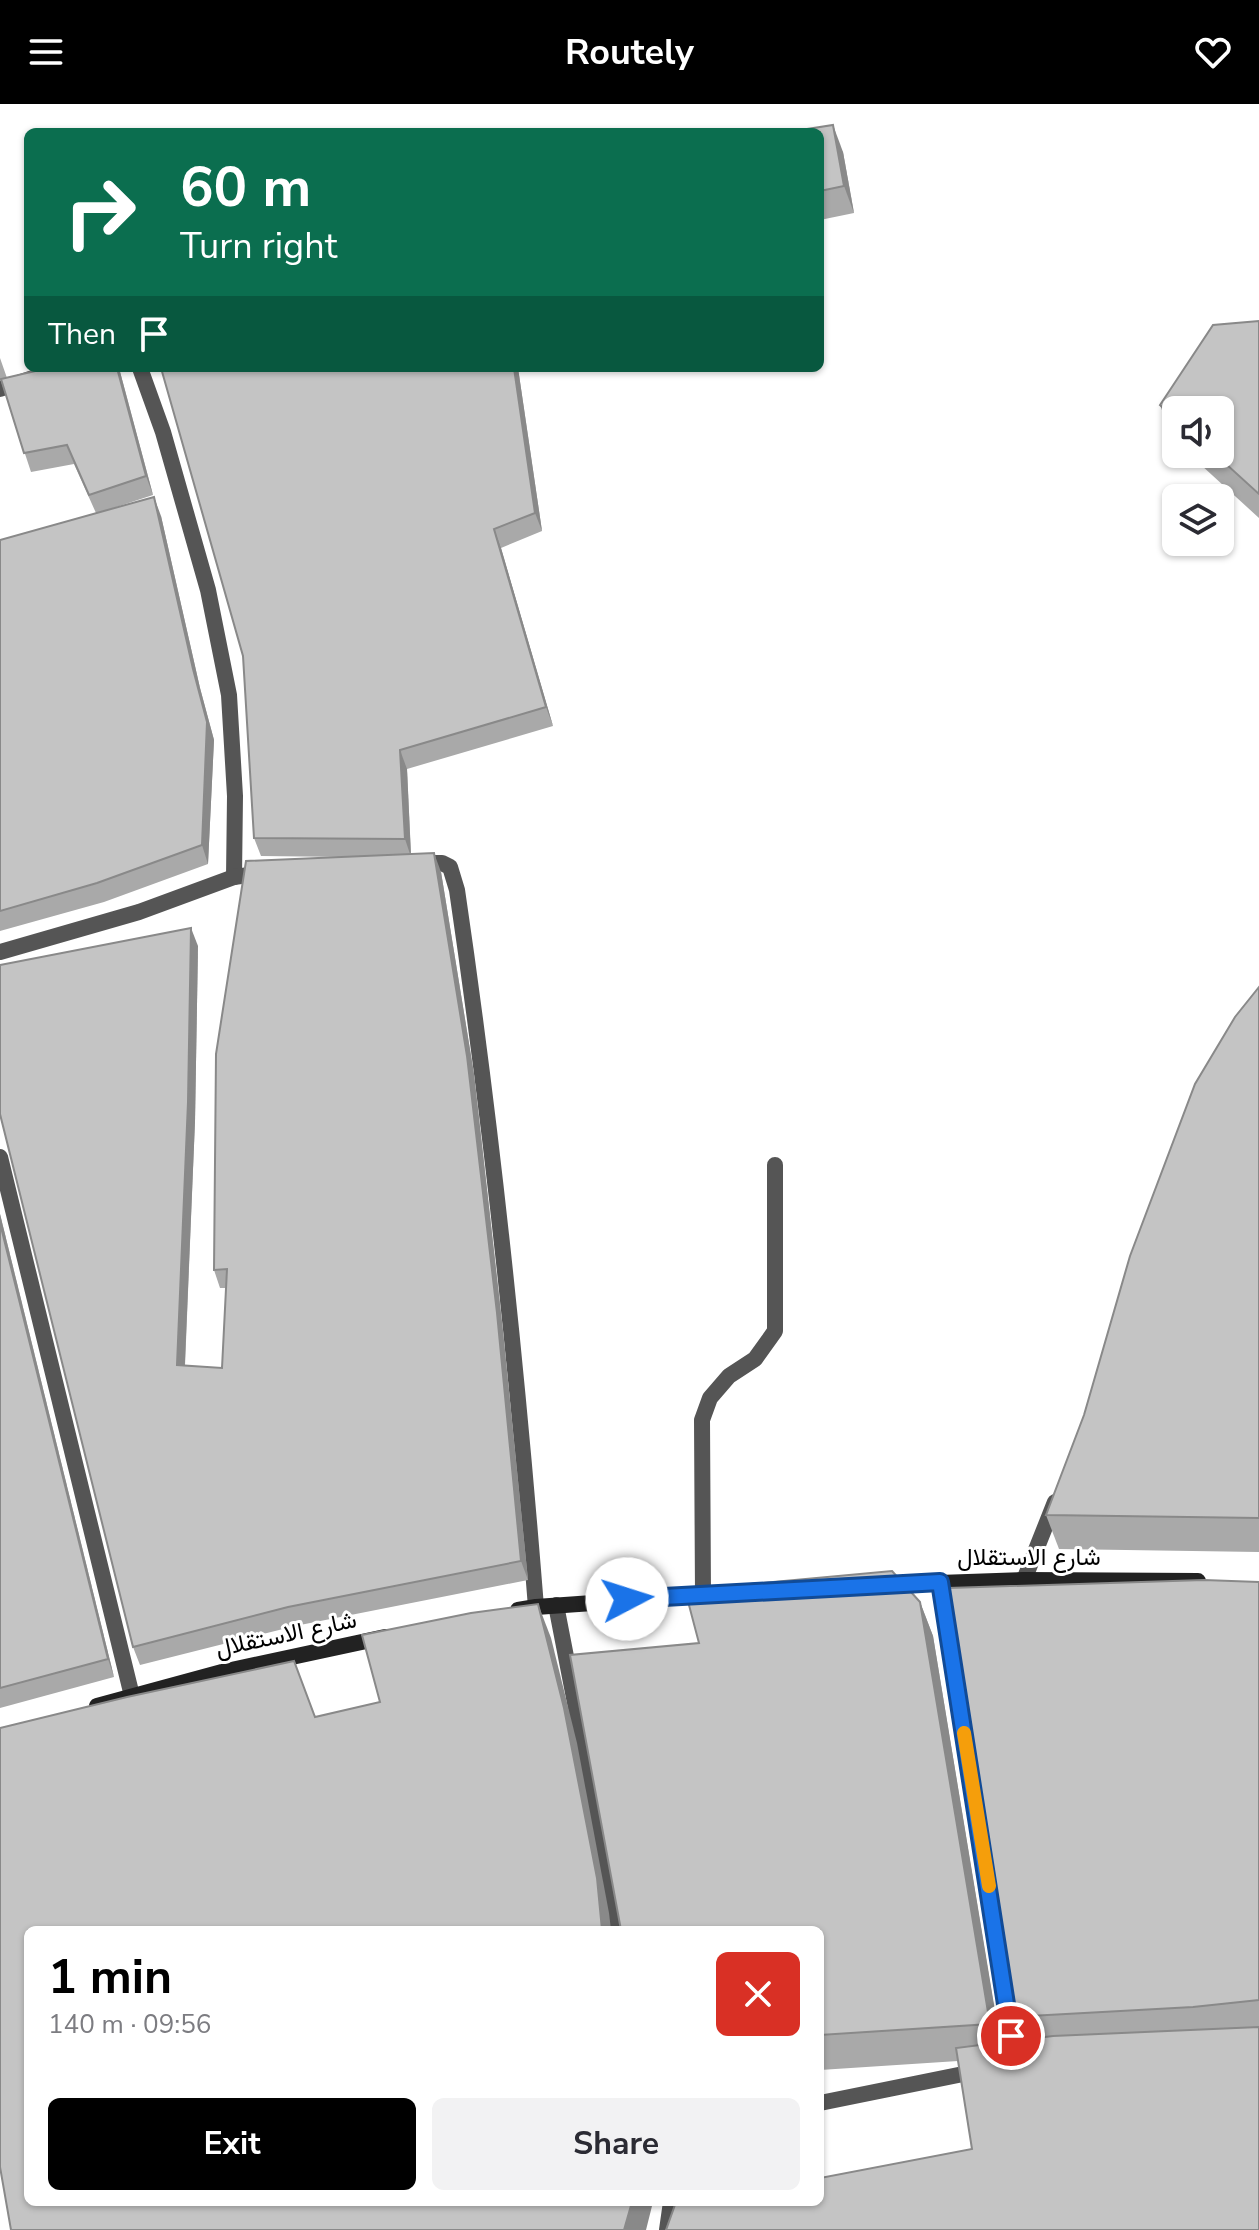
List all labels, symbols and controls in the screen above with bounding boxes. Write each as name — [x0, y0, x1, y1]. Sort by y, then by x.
text: Routely — [565, 28, 694, 77]
icon: menu — [24, 30, 68, 74]
icon: heart — [1191, 30, 1235, 74]
text: 60 m — [180, 149, 311, 226]
icon: right — [48, 160, 152, 264]
text: Turn right — [180, 222, 337, 271]
icon: arrive — [132, 312, 176, 356]
text: Then — [48, 314, 116, 355]
map controls — [1162, 396, 1234, 556]
button: sound — [1162, 396, 1234, 468]
button: layers — [1162, 484, 1234, 556]
street label: شارع الاستقلال — [957, 1541, 1101, 1573]
position arrow — [585, 1557, 669, 1641]
street label: شارع الاستقلال — [212, 1603, 360, 1665]
text: 1 min — [48, 1944, 172, 2010]
button: close — [716, 1952, 800, 2036]
pin — [977, 2002, 1045, 2070]
text: 140 m · 09:56 — [48, 2007, 211, 2042]
icon: arrive — [989, 2014, 1033, 2058]
button: Exit — [48, 2098, 416, 2190]
button: Share — [432, 2098, 800, 2190]

